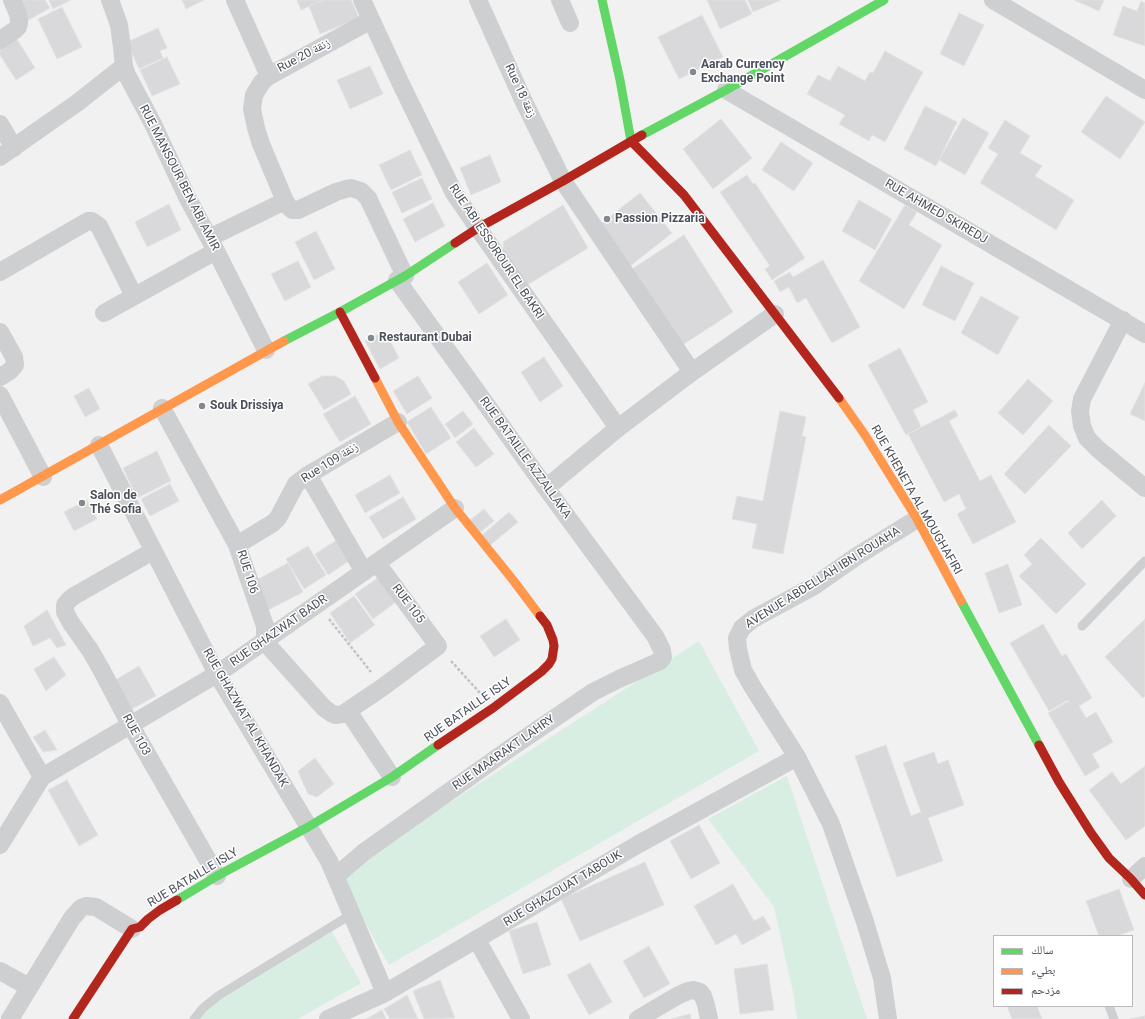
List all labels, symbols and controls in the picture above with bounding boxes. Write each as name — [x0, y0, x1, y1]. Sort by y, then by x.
street label: Rue 20 زنقة — [275, 36, 333, 76]
place label: Aarab Currency Exchange Point — [701, 58, 785, 86]
street label: Rue 18 زنقة — [501, 62, 539, 120]
marker: Aarab Currency Exchange Point — [688, 67, 698, 77]
street label: RUE MANSOUR BEN ABI AMIR — [136, 103, 222, 253]
street label: RUE AHMED SKIREDJ — [882, 177, 990, 247]
street label: RUE ABI ESSOROUR EL BAKRI — [445, 182, 547, 322]
place label: Passion Pizzaria — [615, 212, 705, 226]
marker: Passion Pizzaria — [602, 214, 612, 224]
place label: Restaurant Dubai — [379, 331, 472, 345]
marker: Restaurant Dubai — [366, 333, 376, 343]
street label: RUE BATAILLE AZZALLAKA — [476, 395, 574, 521]
place label: Souk Drissiya — [210, 399, 284, 413]
marker: Souk Drissiya — [197, 401, 207, 411]
street label: RUE KHENETA AL MOUGHAFIRI — [867, 423, 965, 577]
street label: Rue 109 زنقة — [299, 440, 361, 486]
place label: Salon de Thé Sofia — [90, 489, 142, 517]
marker: Salon de Thé Sofia — [77, 498, 87, 508]
street label: AVENUE ABDELLAH IBN ROUAHA — [743, 524, 903, 632]
street label: RUE 106 — [233, 548, 261, 596]
street label: RUE 105 — [389, 582, 427, 626]
street label: RUE GHAZWAT BADR — [228, 592, 330, 670]
street label: RUE GHAZWAT AL KHANDAK — [199, 646, 291, 790]
street label: RUE BATAILLE ISLY — [422, 675, 514, 745]
street label: RUE 103 — [119, 712, 153, 758]
street label: RUE MAARAKT LAHRY — [450, 712, 558, 794]
street label: RUE BATAILLE ISLY — [145, 845, 241, 911]
street label: RUE GHAZOUAT TABOUK — [501, 848, 625, 930]
legend — [993, 935, 1133, 1007]
text: سالك — [1031, 943, 1053, 957]
text: بطيء — [1031, 963, 1055, 977]
text: مزدحم — [1031, 983, 1060, 997]

